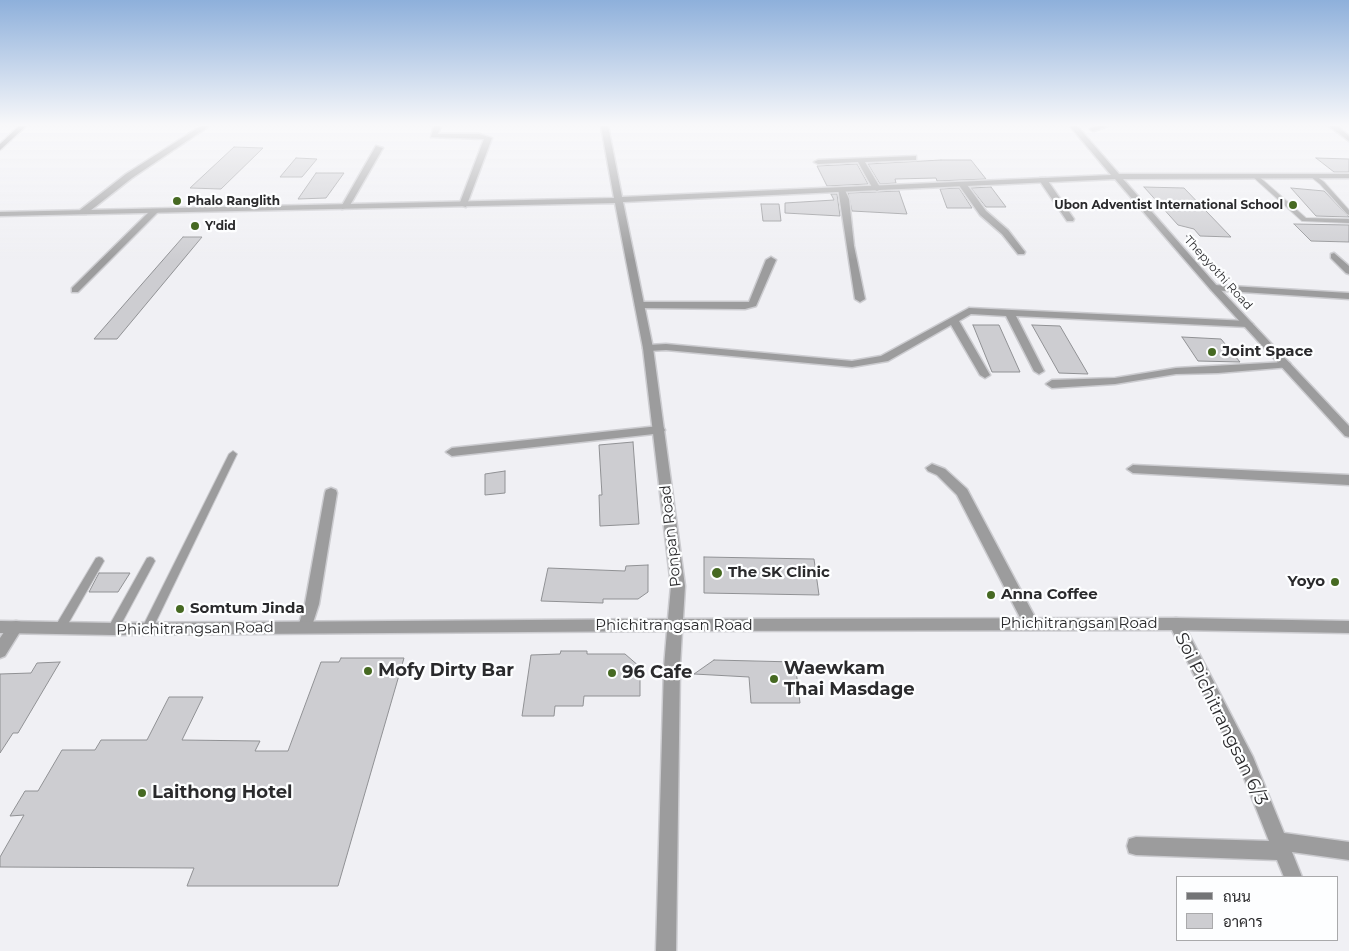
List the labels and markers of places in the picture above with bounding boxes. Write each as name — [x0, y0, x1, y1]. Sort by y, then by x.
place label: Phalo Ranglith — [187, 194, 280, 208]
marker: Phalo Ranglith — [171, 195, 183, 207]
place label: Ubon Adventist International School — [1054, 198, 1283, 212]
marker: Ubon Adventist International School — [1287, 199, 1299, 211]
place label: Y'did — [205, 219, 236, 233]
marker: Y'did — [189, 220, 201, 232]
place label: Joint Space — [1222, 343, 1313, 361]
marker: Joint Space — [1206, 346, 1218, 358]
place label: The SK Clinic — [728, 564, 830, 582]
marker: The SK Clinic — [710, 566, 724, 580]
place label: Yoyo — [1288, 573, 1325, 591]
marker: Yoyo — [1329, 576, 1341, 588]
place label: Anna Coffee — [1001, 586, 1098, 604]
marker: Anna Coffee — [985, 589, 997, 601]
place label: Somtum Jinda — [190, 600, 305, 618]
marker: Somtum Jinda — [174, 603, 186, 615]
place label: Waewkam Thai Masdage — [784, 658, 915, 701]
place label: Mofy Dirty Bar — [378, 660, 514, 682]
place label: 96 Cafe — [622, 662, 692, 684]
marker: Mofy Dirty Bar — [362, 665, 374, 677]
marker: 96 Cafe — [606, 667, 618, 679]
marker: Waewkam Thai Masdage — [768, 673, 780, 685]
place label: Laithong Hotel — [152, 782, 292, 804]
marker: Laithong Hotel — [136, 787, 148, 799]

